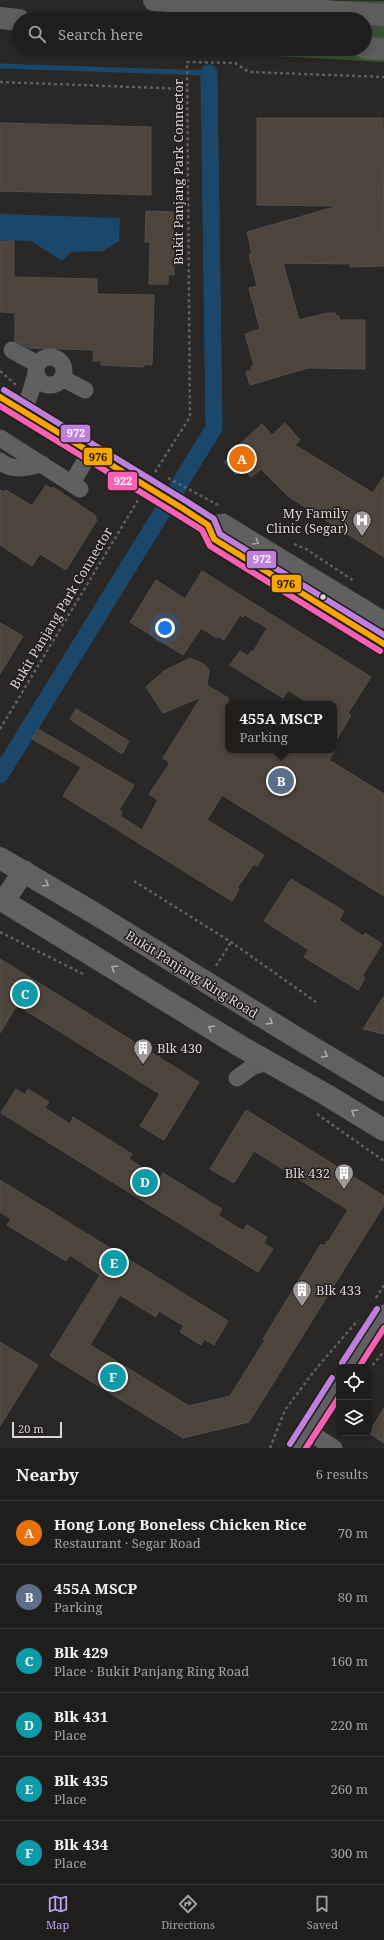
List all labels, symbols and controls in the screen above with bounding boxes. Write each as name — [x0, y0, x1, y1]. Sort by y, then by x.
search box — [12, 12, 372, 56]
icon: search — [26, 23, 48, 45]
text: Search here — [58, 24, 143, 44]
street label: Bukit Panjang Park Connector — [169, 79, 187, 265]
line badge: 972 — [60, 424, 91, 443]
text: 972 — [67, 425, 85, 440]
pin: A — [229, 444, 255, 474]
line badge: 976 — [83, 447, 113, 466]
text: 976 — [89, 449, 107, 464]
line badge: 922 — [107, 471, 138, 491]
text: 922 — [114, 473, 132, 488]
place label: My Family Clinic (Segar) — [266, 504, 349, 537]
hospital icon: My Family Clinic (Segar) — [351, 509, 373, 537]
street label: Bukit Panjang Park Connector — [5, 524, 117, 692]
one-way arrow — [252, 537, 259, 545]
line badge: 972 — [246, 550, 277, 569]
text: 972 — [253, 551, 271, 566]
line badge: 976 — [271, 574, 302, 593]
text: 976 — [277, 576, 295, 591]
unlabelled marker — [318, 592, 328, 602]
your location — [155, 618, 175, 638]
popup — [225, 701, 337, 753]
text: 455A MSCP — [239, 708, 323, 728]
text: Parking — [239, 728, 288, 746]
pin: B — [268, 766, 294, 796]
one-way arrow — [42, 880, 49, 887]
street label: Bukit Panjang Ring Road — [122, 926, 262, 1022]
one-way arrow — [111, 965, 118, 972]
pin: C — [12, 979, 38, 1009]
one-way arrow — [266, 1017, 273, 1025]
one-way arrow — [208, 1025, 215, 1033]
building icon: Blk 430 — [132, 1037, 154, 1065]
place label: Blk 430 — [157, 1039, 202, 1057]
one-way arrow — [321, 1051, 328, 1058]
one-way arrow — [351, 1109, 358, 1116]
building icon: Blk 432 — [333, 1162, 355, 1190]
place label: Blk 432 — [285, 1164, 330, 1182]
pin: D — [132, 1167, 158, 1197]
pin: E — [101, 1248, 127, 1278]
building icon: Blk 433 — [291, 1279, 313, 1307]
place label: Blk 433 — [316, 1281, 361, 1299]
pin: F — [100, 1362, 126, 1392]
map controls — [336, 1364, 372, 1436]
button: locate — [336, 1364, 372, 1400]
button: layers — [336, 1400, 372, 1436]
scale bar — [12, 1420, 62, 1439]
text: 20 m — [18, 1421, 44, 1436]
text: Nearby — [16, 1463, 79, 1486]
text: 6 results — [316, 1465, 368, 1483]
text: Hong Long Boneless Chicken Rice — [54, 1514, 307, 1534]
text: A — [24, 1524, 34, 1542]
text: 70 m — [338, 1524, 368, 1542]
text: Restaurant · Segar Road — [54, 1534, 201, 1552]
text: 455A MSCP — [54, 1578, 137, 1598]
text: B — [25, 1588, 33, 1606]
text: 80 m — [338, 1588, 368, 1606]
text: Parking — [54, 1598, 102, 1616]
text: Blk 429 — [54, 1642, 108, 1662]
text: C — [25, 1652, 33, 1670]
text: 160 m — [331, 1652, 368, 1670]
text: Place · Bukit Panjang Ring Road — [54, 1662, 249, 1680]
text: Blk 431 — [54, 1706, 108, 1726]
text: D — [24, 1716, 34, 1734]
text: 220 m — [331, 1716, 368, 1734]
text: Place — [54, 1726, 87, 1744]
text: Blk 435 — [54, 1770, 108, 1790]
text: E — [25, 1780, 33, 1798]
text: 260 m — [331, 1780, 368, 1798]
text: Place — [54, 1790, 87, 1808]
text: Blk 434 — [54, 1834, 108, 1854]
text: F — [25, 1844, 33, 1862]
text: 300 m — [331, 1844, 368, 1862]
text: Place — [54, 1854, 87, 1872]
tab: Map — [46, 1893, 69, 1932]
tab: Directions — [161, 1893, 215, 1932]
tab: Saved — [307, 1893, 338, 1932]

